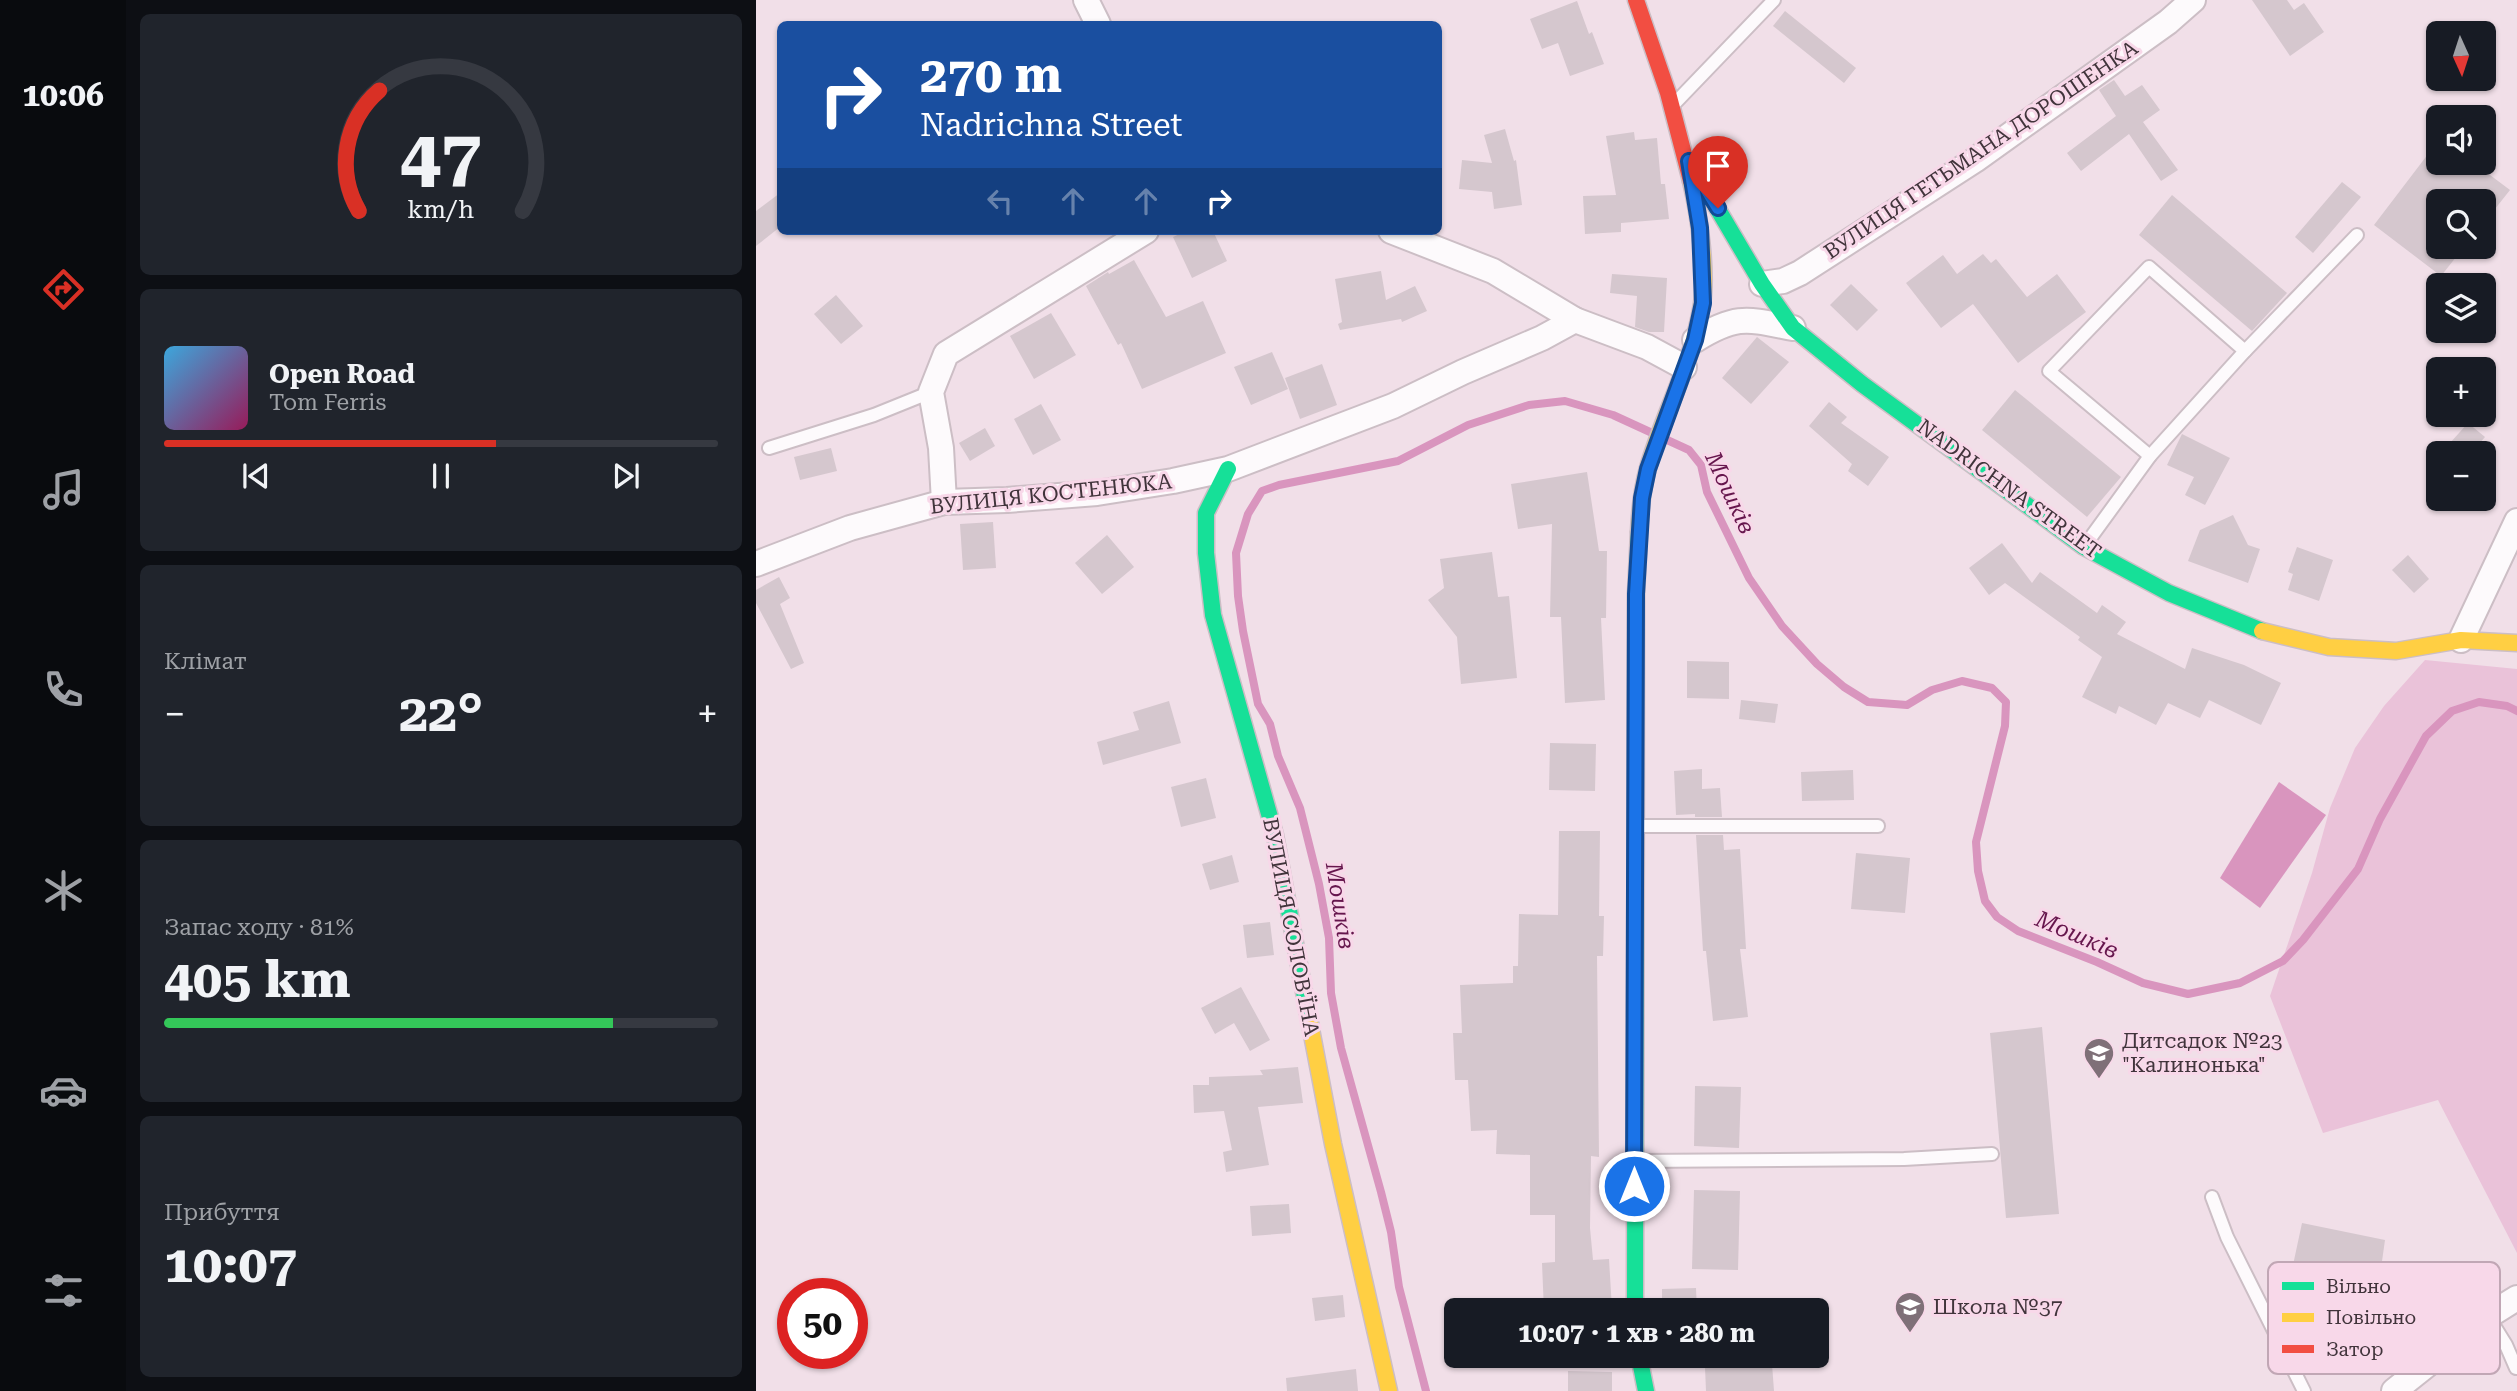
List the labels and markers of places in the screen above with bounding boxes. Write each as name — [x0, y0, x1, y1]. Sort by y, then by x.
pin — [1688, 136, 1748, 208]
place label: Дитсадок №23 "Калинонька" — [2122, 1029, 2283, 1077]
school or university icon: Дитсадок №23 "Калинонька" — [2082, 1036, 2116, 1080]
school or university icon: Школа №37 — [1893, 1290, 1927, 1334]
place label: Школа №37 — [1933, 1295, 2063, 1319]

